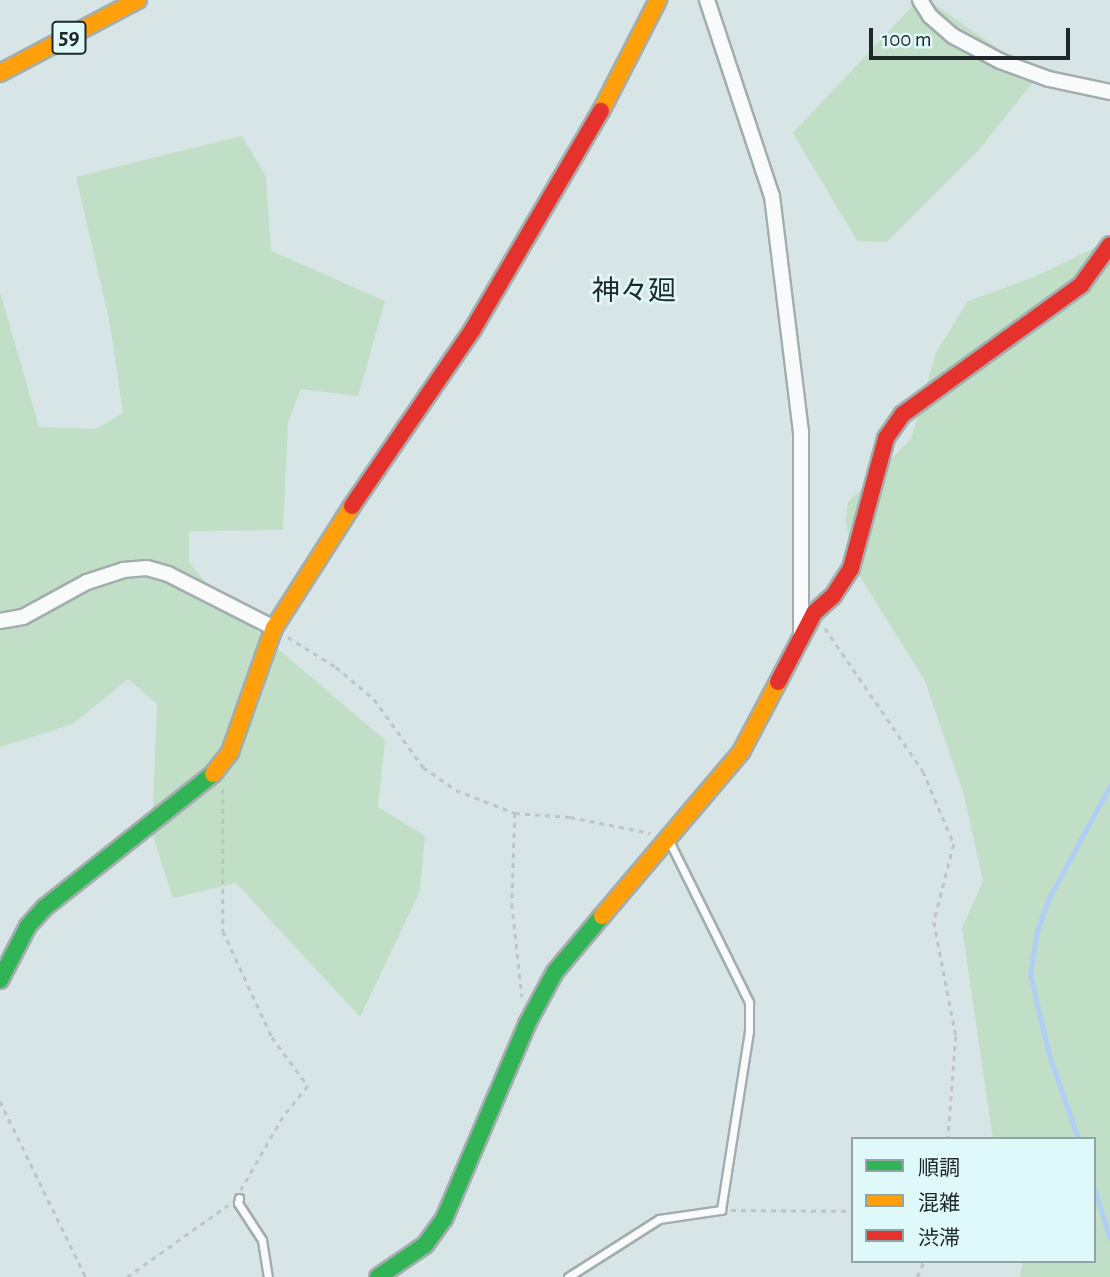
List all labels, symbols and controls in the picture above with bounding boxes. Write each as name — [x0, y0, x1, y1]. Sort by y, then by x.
scale bar — [872, 14, 1073, 58]
road number: 59 — [50, 19, 88, 58]
text: 100 m — [882, 29, 932, 50]
district label: 神々廻 — [592, 275, 676, 309]
legend — [851, 1137, 1096, 1263]
text: 順調 — [918, 1158, 960, 1179]
text: 混雑 — [918, 1193, 960, 1214]
text: 渋滞 — [918, 1228, 960, 1249]

